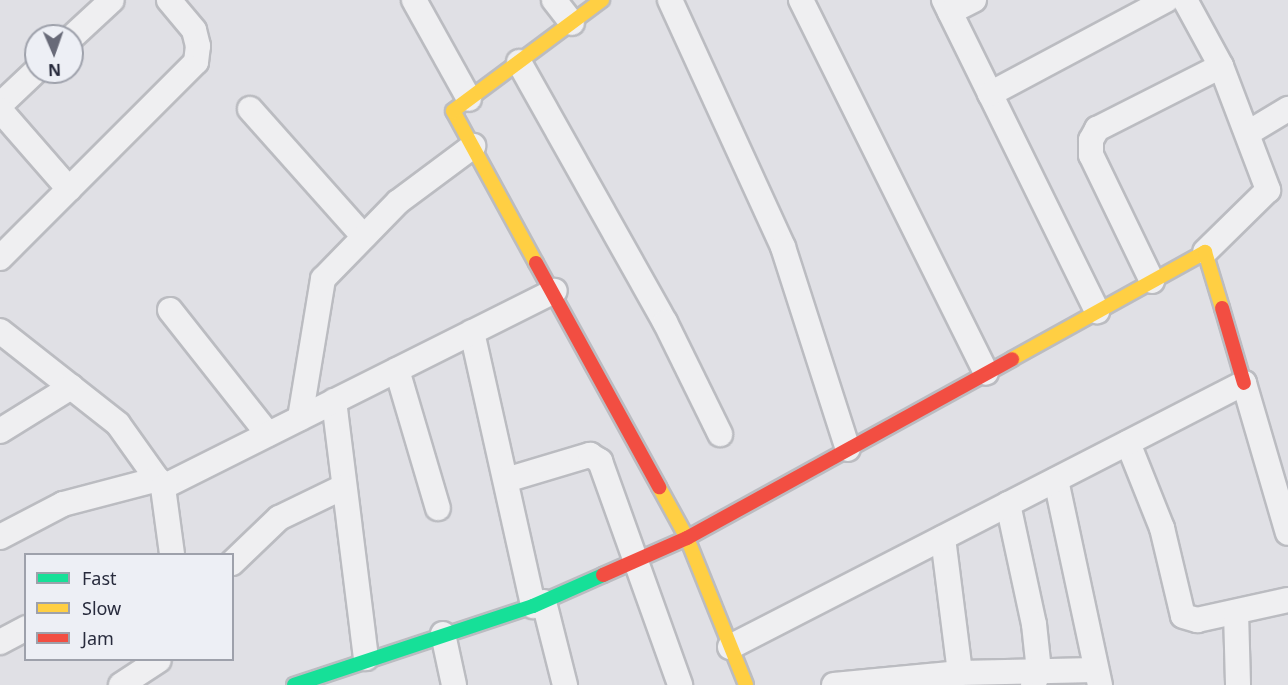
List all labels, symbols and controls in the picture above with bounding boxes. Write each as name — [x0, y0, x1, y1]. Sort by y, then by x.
north arrow — [24, 24, 84, 84]
text: N — [48, 59, 61, 81]
legend — [24, 553, 234, 661]
text: Fast — [82, 566, 117, 590]
text: Slow — [82, 596, 121, 620]
text: Jam — [82, 626, 114, 650]

